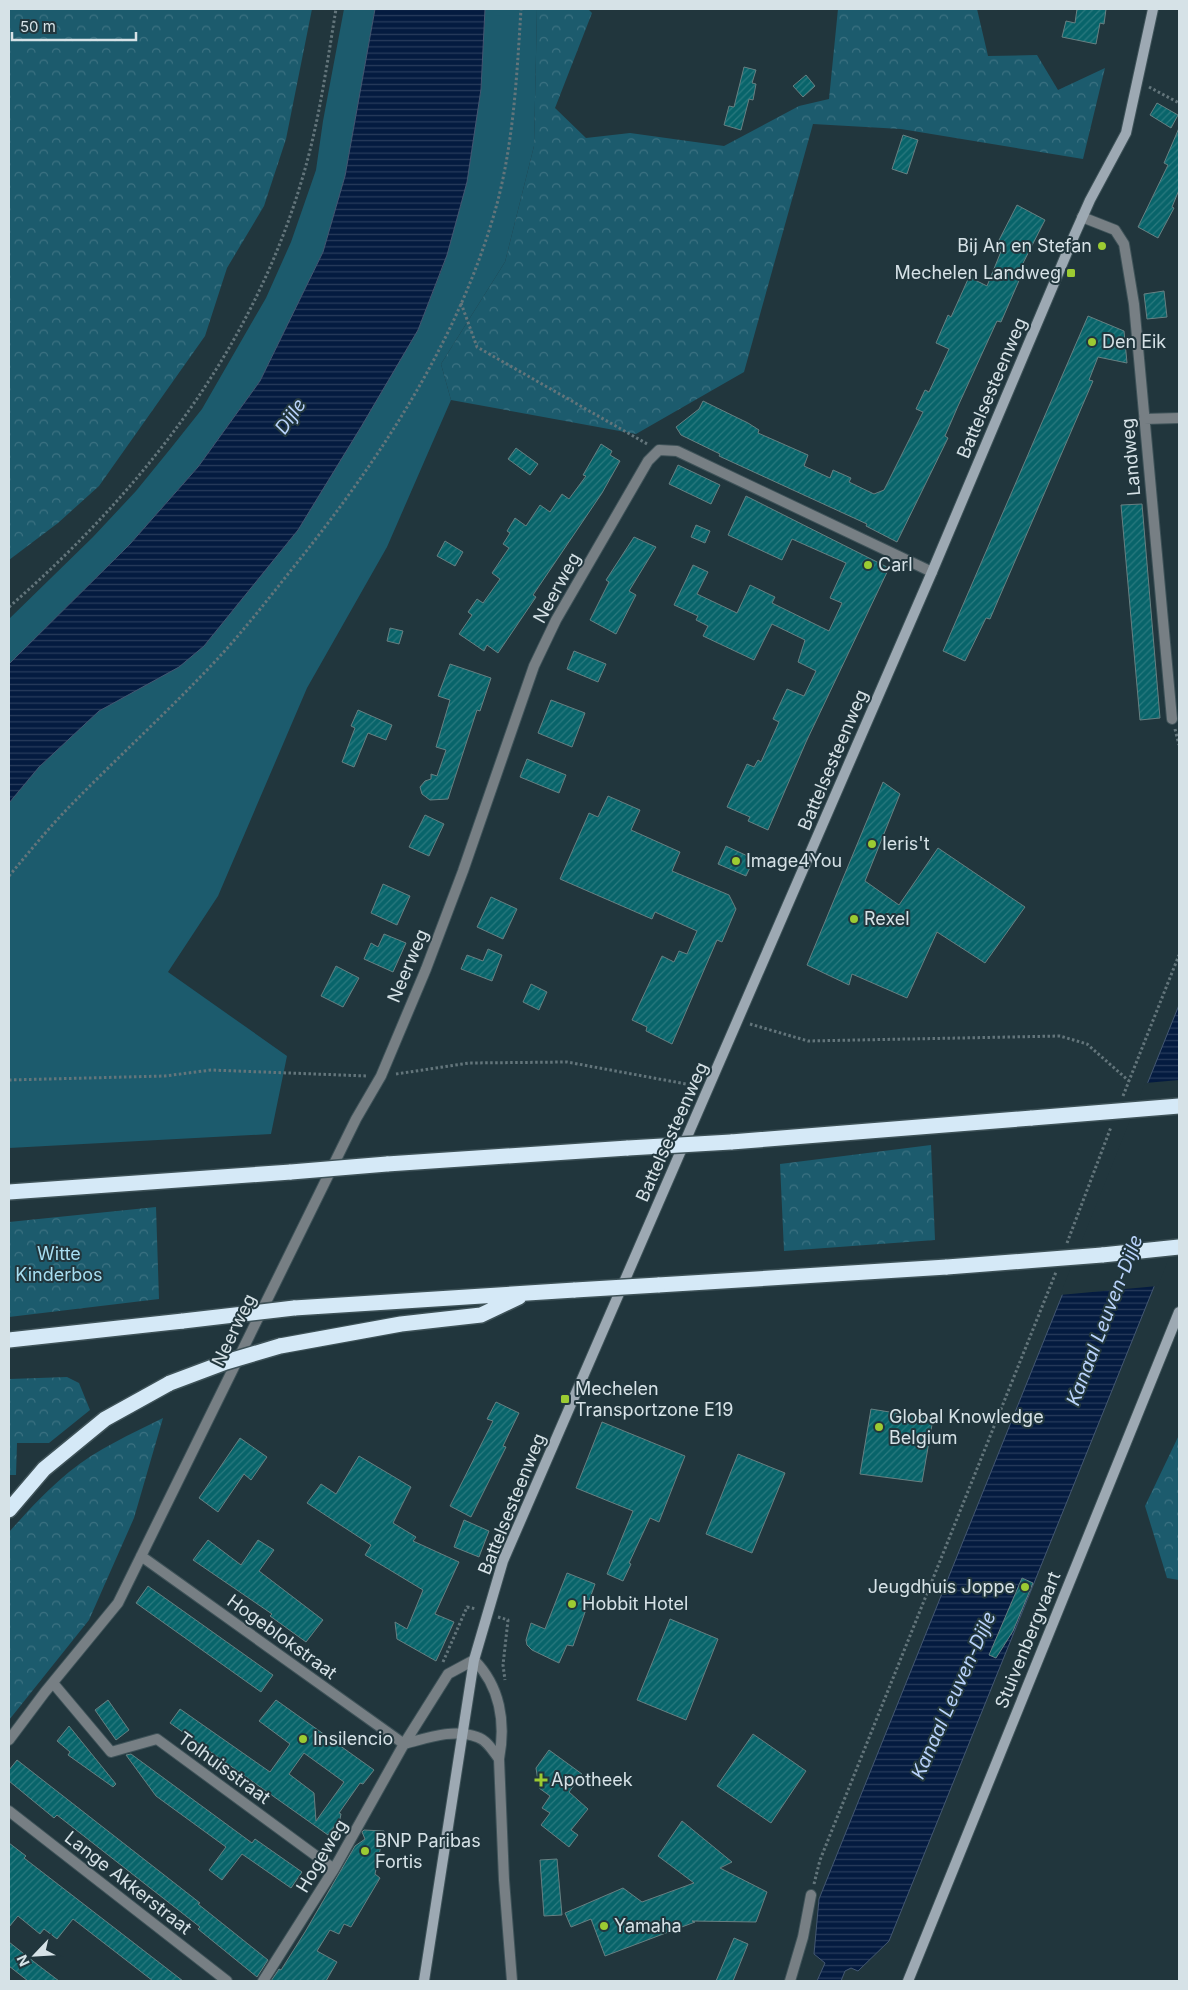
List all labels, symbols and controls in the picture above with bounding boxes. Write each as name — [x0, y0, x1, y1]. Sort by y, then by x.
scale bar — [12, 10, 136, 42]
text: 50 m — [20, 17, 56, 36]
place label: Bij An en Stefan — [957, 235, 1092, 256]
marker: Bij An en Stefan — [1096, 240, 1108, 252]
place label: Mechelen Landweg — [894, 262, 1061, 283]
marker: Mechelen Landweg — [1065, 267, 1077, 279]
street label: Battelsesteenweg — [952, 314, 1031, 461]
place label: Den Eik — [1102, 331, 1166, 352]
marker: Den Eik — [1086, 336, 1098, 348]
water label: Dijle — [270, 394, 311, 439]
street label: Landweg — [1117, 417, 1144, 497]
street label: Neerweg — [529, 549, 585, 627]
place label: Carl — [878, 554, 913, 575]
marker: Carl — [862, 559, 874, 571]
street label: Battelsesteenweg — [793, 686, 872, 833]
place label: Ieris't — [882, 833, 930, 854]
marker: Ieris't — [866, 838, 878, 850]
place label: Image4You — [746, 850, 842, 871]
marker: Image4You — [730, 855, 742, 867]
place label: Rexel — [864, 908, 910, 929]
marker: Rexel — [848, 913, 860, 925]
street label: Neerweg — [383, 926, 432, 1006]
street label: Battelsesteenweg — [631, 1059, 712, 1205]
water label: Kanaal Leuven-Dijle — [1061, 1232, 1148, 1409]
park label: Witte Kinderbos — [15, 1243, 103, 1285]
street label: Neerweg — [207, 1290, 260, 1369]
place label: Mechelen Transportzone E19 — [575, 1378, 733, 1420]
marker: Mechelen Transportzone E19 — [559, 1393, 571, 1405]
place label: Global Knowledge Belgium — [889, 1406, 1044, 1448]
marker: Global Knowledge Belgium — [873, 1421, 885, 1433]
street label: Battelsesteenweg — [474, 1430, 549, 1578]
street label: Stuivenbergvaart — [991, 1568, 1065, 1711]
place label: Jeugdhuis Joppe — [868, 1576, 1015, 1597]
marker: Jeugdhuis Joppe — [1019, 1581, 1031, 1593]
street label: Hogeblokstraat — [224, 1590, 341, 1683]
place label: Hobbit Hotel — [582, 1593, 688, 1614]
marker: Hobbit Hotel — [566, 1598, 578, 1610]
water label: Kanaal Leuven-Dijle — [906, 1608, 1001, 1782]
street label: Tolhuisstraat — [174, 1727, 275, 1808]
place label: Insilencio — [313, 1728, 393, 1749]
marker: Insilencio — [297, 1733, 309, 1745]
place label: Apotheek — [551, 1769, 633, 1790]
marker: Apotheek — [535, 1774, 547, 1786]
street label: Hogeweg — [292, 1815, 352, 1896]
street label: Lange Akkerstraat — [61, 1827, 196, 1939]
place label: BNP Paribas Fortis — [375, 1830, 481, 1872]
marker: BNP Paribas Fortis — [359, 1845, 371, 1857]
place label: Yamaha — [614, 1915, 682, 1936]
marker: Yamaha — [598, 1920, 610, 1932]
north arrow — [10, 1930, 60, 1980]
text: N — [13, 1952, 33, 1969]

